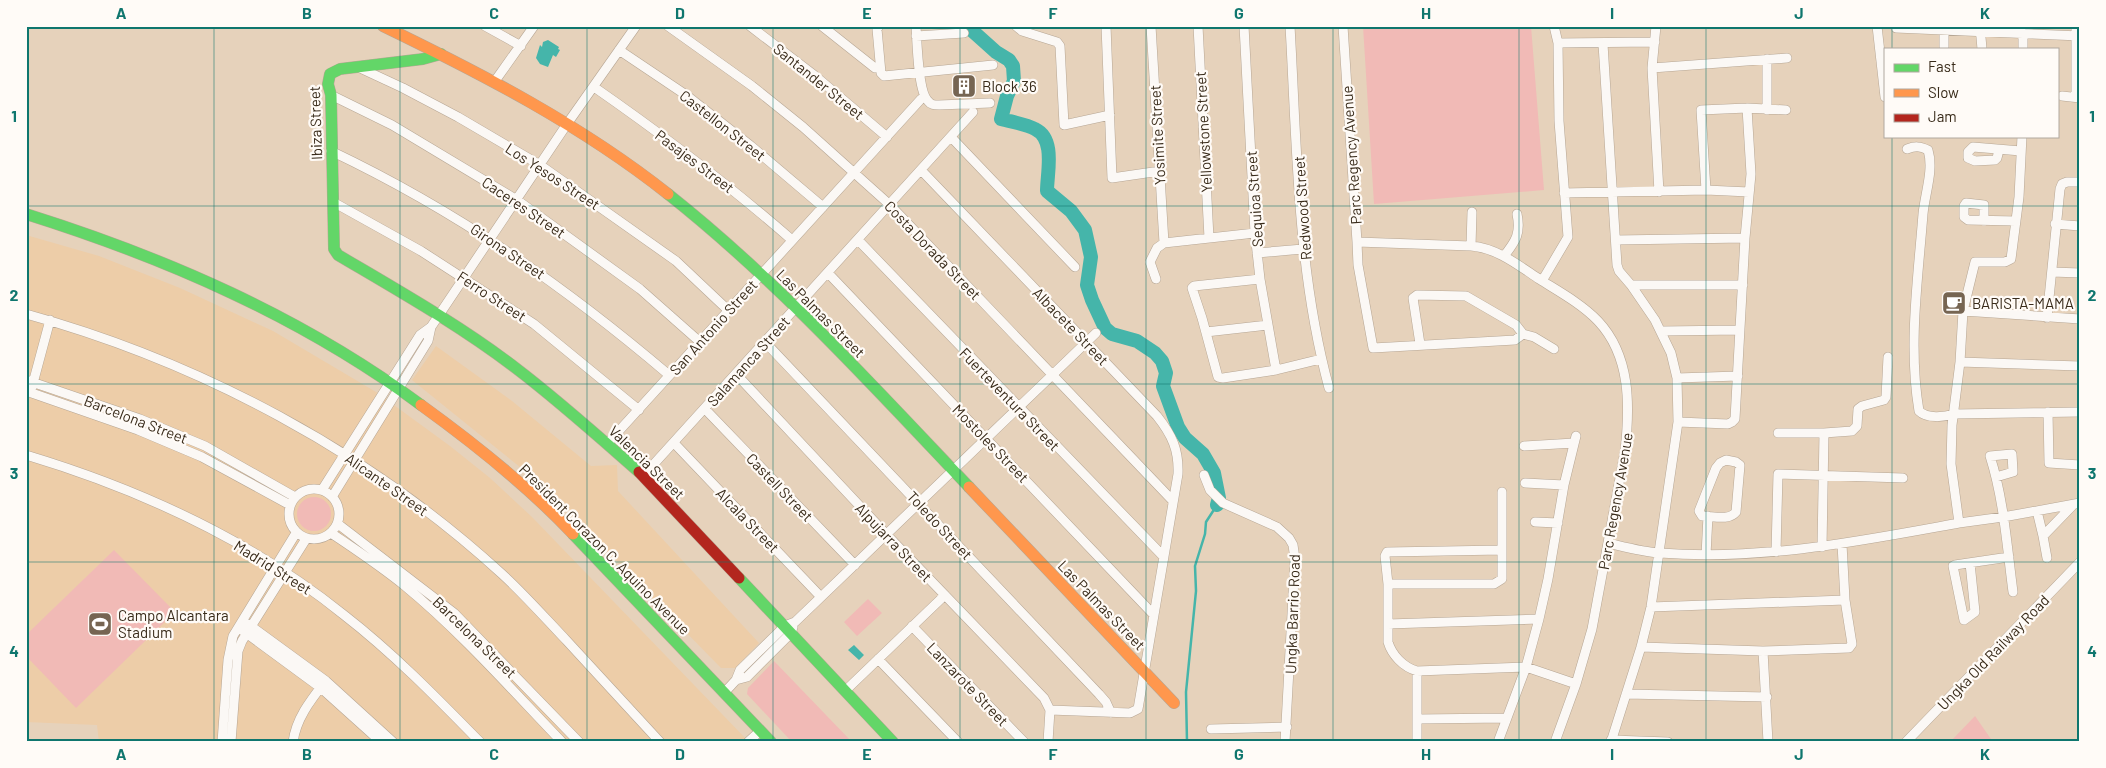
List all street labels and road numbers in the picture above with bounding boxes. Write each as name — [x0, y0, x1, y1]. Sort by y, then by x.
street label: Santander Street — [770, 39, 868, 123]
street label: Yellowstone Street — [1191, 71, 1215, 193]
street label: Yosimite Street — [1145, 84, 1169, 186]
street label: Parc Regency Avenue — [1337, 85, 1365, 225]
street label: Ibiza Street — [305, 86, 325, 160]
street label: Castellon Street — [676, 86, 770, 164]
street label: Pasajes Street — [652, 125, 738, 197]
street label: Los Yesos Street — [502, 139, 604, 213]
street label: Sequioa Street — [1242, 150, 1266, 248]
street label: Redwood Street — [1289, 155, 1315, 261]
street label: Caceres Street — [479, 172, 569, 242]
street label: Costa Dorada Street — [881, 197, 985, 303]
street label: Girona Street — [467, 219, 549, 283]
street label: Las Palmas Street — [773, 265, 869, 361]
street label: Ferro Street — [454, 267, 530, 325]
street label: San Antonio Street — [665, 276, 761, 378]
street label: Albacete Street — [1029, 283, 1113, 369]
street label: Salamanca Street — [703, 312, 793, 410]
street label: Fuerteventura Street — [956, 344, 1064, 454]
street label: Barcelona Street — [82, 391, 190, 447]
street label: Mostoles Street — [949, 400, 1033, 486]
street label: Valencia Street — [605, 421, 689, 503]
street label: Parc Regency Avenue — [1594, 431, 1636, 571]
street label: Alicante Street — [342, 449, 432, 519]
street label: Castell Street — [743, 449, 817, 525]
street label: President Corazon C. Aquino Avenue — [516, 460, 694, 638]
street label: Alcala Street — [713, 484, 783, 556]
street label: Toledo Street — [904, 487, 976, 563]
street label: Alpujarra Street — [852, 499, 936, 585]
street label: Madrid Street — [231, 536, 315, 598]
street label: Ungka Barrio Road — [1281, 554, 1303, 674]
street label: Las Palmas Street — [1055, 556, 1149, 654]
street label: Ungka Old Railway Road — [1933, 591, 2053, 713]
street label: Barcelona Street — [429, 593, 521, 681]
street label: Lanzarote Street — [924, 638, 1012, 730]

